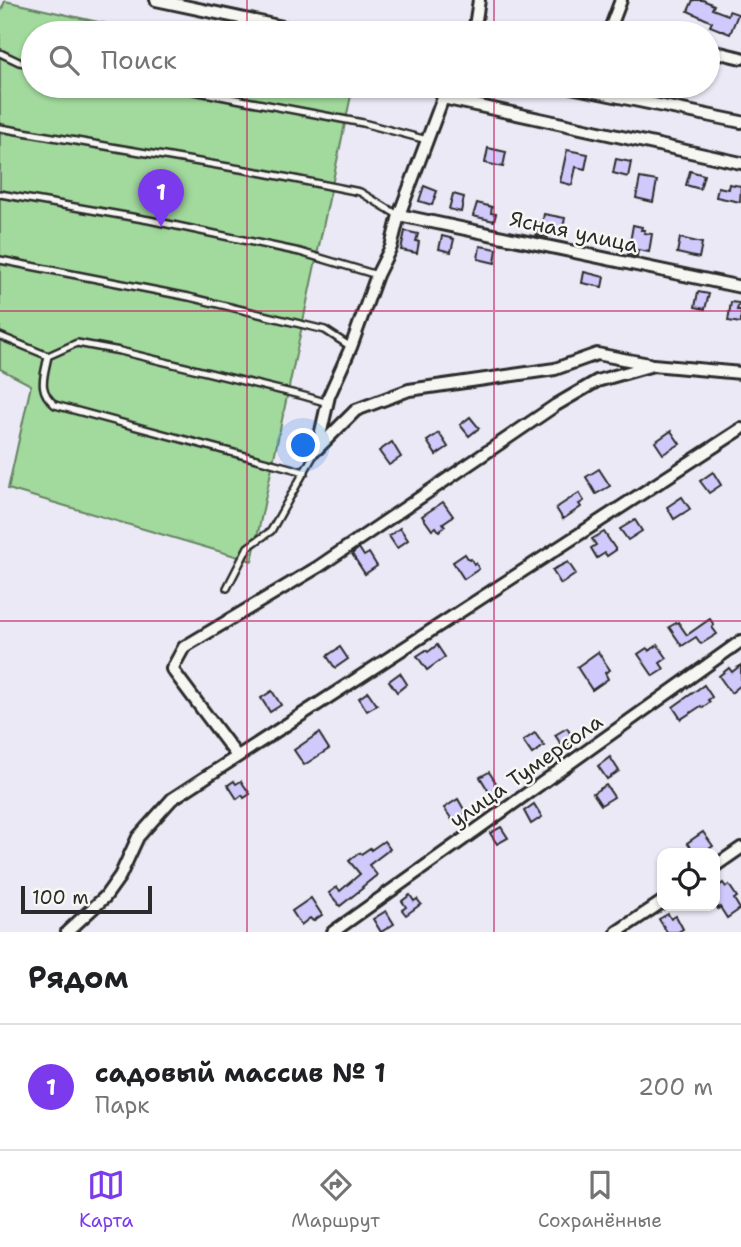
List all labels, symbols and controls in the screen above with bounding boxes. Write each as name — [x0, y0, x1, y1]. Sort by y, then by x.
search box — [21, 21, 720, 98]
icon: search — [45, 41, 83, 79]
text: Поиск — [101, 42, 177, 77]
pin: 1 — [138, 169, 184, 227]
street label: Ясная улица — [507, 205, 641, 259]
your location — [286, 428, 320, 462]
street label: улица Тумерсола — [444, 708, 608, 834]
map controls — [657, 848, 720, 911]
button: locate — [657, 848, 720, 911]
scale bar — [21, 883, 152, 915]
text: 100 m — [32, 885, 89, 910]
text: Рядом — [28, 957, 128, 998]
text: садовый массив № 1 — [95, 1055, 386, 1090]
text: 1 — [46, 1072, 56, 1102]
text: 200 m — [638, 1072, 713, 1102]
text: Парк — [95, 1090, 150, 1120]
tab: Карта — [79, 1166, 133, 1233]
tab: Маршрут — [291, 1166, 380, 1233]
tab: Сохранённые — [538, 1166, 662, 1233]

